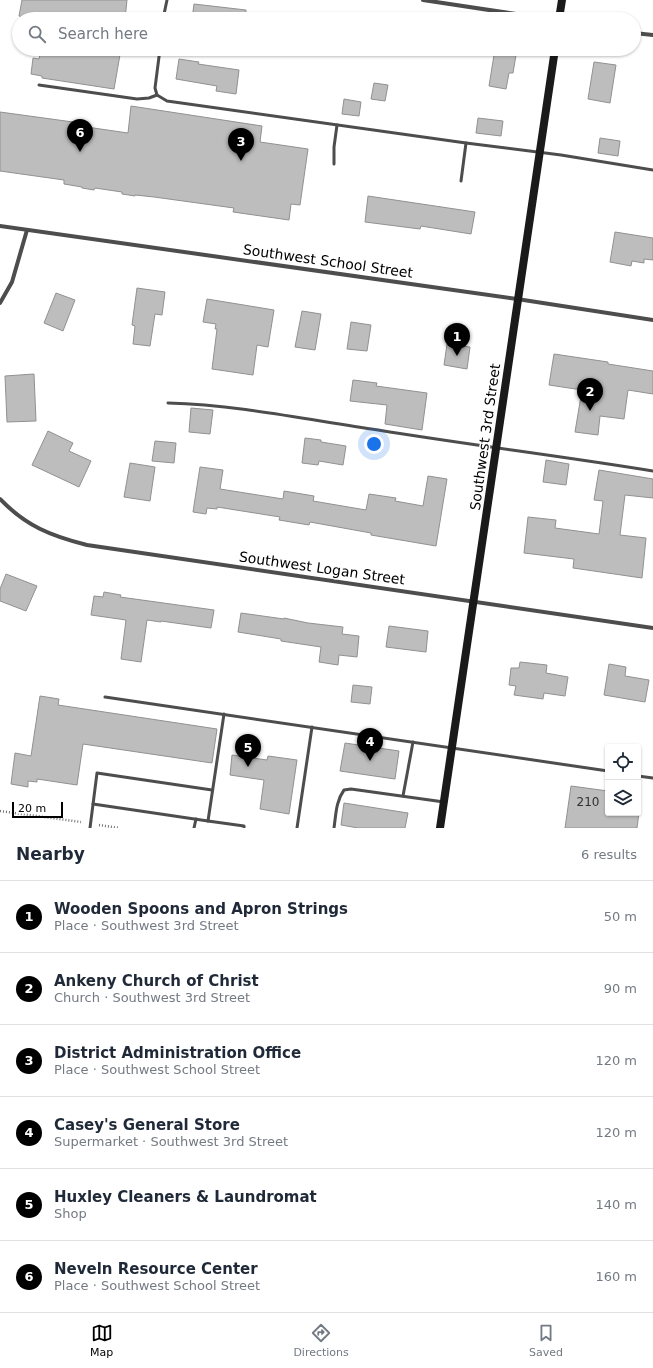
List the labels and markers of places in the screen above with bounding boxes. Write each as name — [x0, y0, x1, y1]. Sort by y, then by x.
pin: 6 — [67, 119, 93, 152]
pin: 3 — [228, 128, 254, 161]
pin: 1 — [444, 323, 470, 356]
pin: 2 — [577, 378, 603, 411]
pin: 4 — [357, 728, 383, 761]
pin: 5 — [235, 734, 261, 767]

